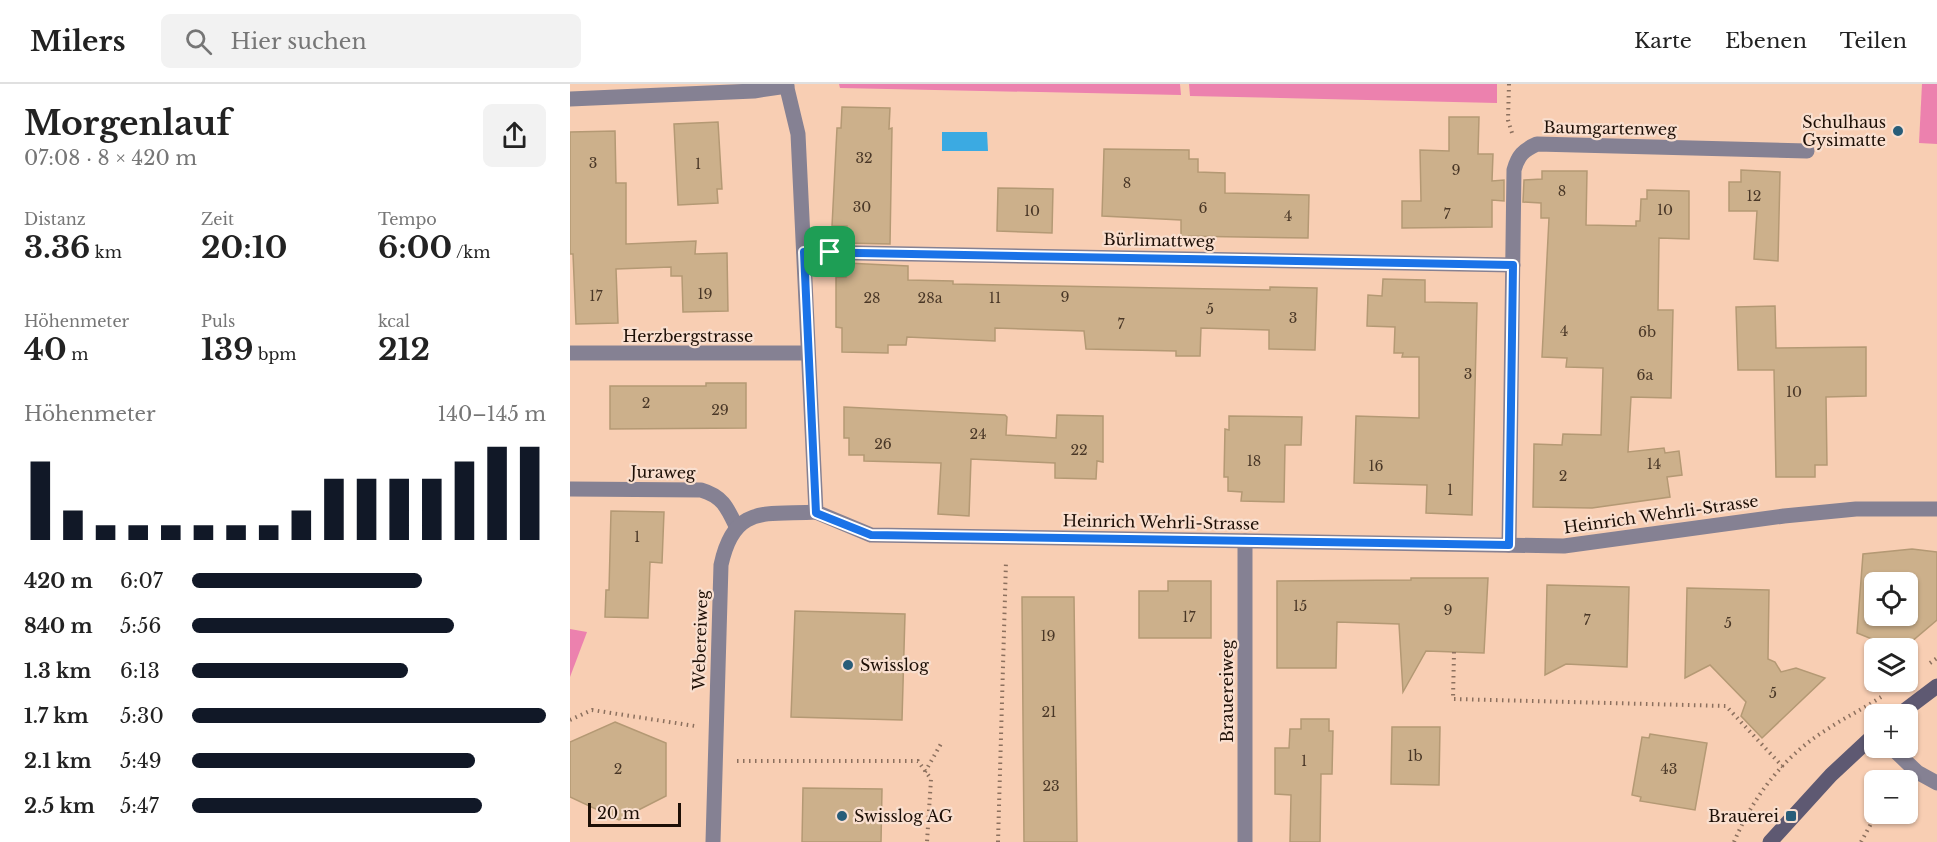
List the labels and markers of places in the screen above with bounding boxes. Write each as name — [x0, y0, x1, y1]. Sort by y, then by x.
place label: Schulhaus Gysimatte — [1802, 112, 1886, 150]
marker: Schulhaus Gysimatte — [1891, 124, 1905, 138]
pin — [804, 226, 855, 277]
place label: Swisslog — [860, 655, 929, 675]
marker: Swisslog — [841, 658, 855, 672]
place label: Swisslog AG — [854, 806, 953, 826]
place label: Brauerei — [1708, 806, 1780, 826]
marker: Swisslog AG — [835, 809, 849, 823]
marker: Brauerei — [1784, 809, 1798, 823]

